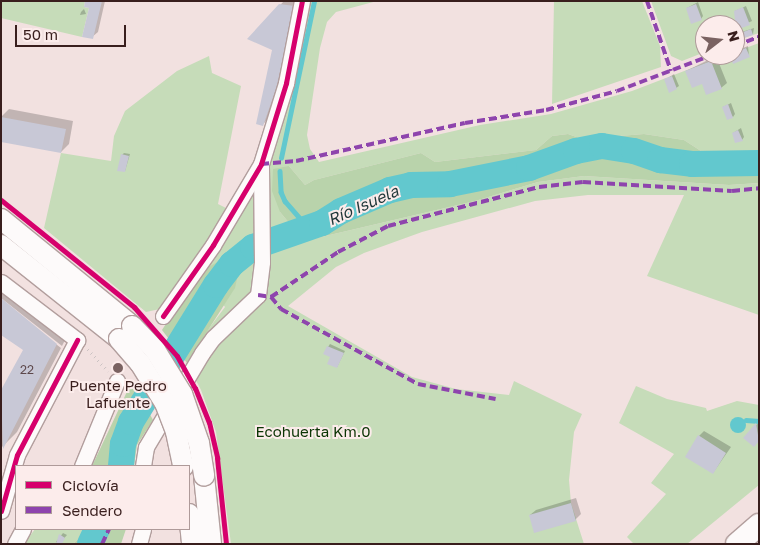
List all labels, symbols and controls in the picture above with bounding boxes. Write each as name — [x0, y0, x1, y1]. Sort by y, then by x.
scale bar — [18, 15, 129, 47]
north arrow — [695, 15, 745, 65]
text: 50 m — [23, 25, 58, 43]
text: N — [724, 29, 744, 43]
water label: Río Isuela — [325, 181, 401, 229]
marker: Puente Pedro Lafuente — [112, 362, 124, 374]
house number: 22 — [20, 363, 34, 377]
place label: Puente Pedro Lafuente — [69, 376, 167, 411]
park label: Ecohuerta Km.0 — [256, 423, 370, 441]
legend — [15, 465, 190, 530]
text: Ciclovía — [62, 476, 119, 494]
text: Sendero — [62, 501, 122, 519]

